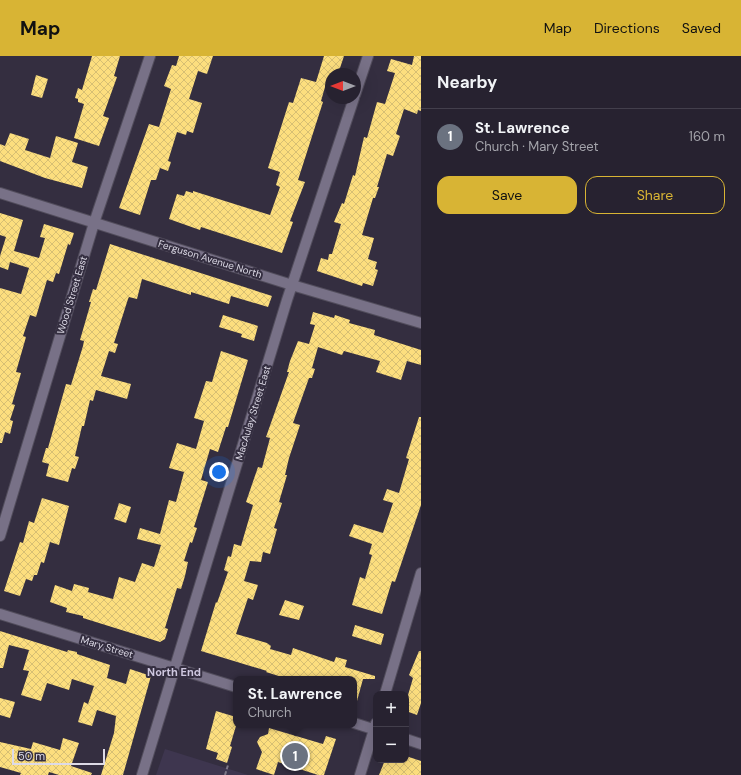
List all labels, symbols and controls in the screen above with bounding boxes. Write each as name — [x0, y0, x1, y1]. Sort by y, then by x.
text: Map — [20, 16, 60, 41]
text: Map — [544, 19, 572, 37]
text: Directions — [594, 19, 660, 37]
text: Saved — [682, 19, 721, 37]
north arrow — [325, 68, 361, 104]
text: Nearby — [437, 71, 497, 93]
text: St. Lawrence — [475, 118, 570, 138]
text: 1 — [448, 128, 452, 145]
text: 160 m — [689, 128, 725, 145]
text: Church · Mary Street — [475, 138, 599, 155]
button: Save — [437, 176, 577, 214]
button: Share — [585, 176, 725, 214]
street label: Ferguson Avenue North — [156, 237, 264, 281]
street label: Wood Street East — [54, 254, 90, 336]
street label: MacAulay Street East — [232, 364, 274, 462]
your location — [209, 462, 229, 482]
street label: Mary Street — [79, 633, 135, 661]
district label: North End — [147, 665, 201, 679]
popup — [233, 676, 357, 728]
text: St. Lawrence — [248, 684, 342, 704]
map controls — [373, 691, 409, 763]
button: + — [373, 691, 409, 727]
text: Church — [248, 704, 291, 721]
button: − — [373, 727, 409, 763]
pin: 1 — [282, 741, 308, 771]
scale bar — [12, 747, 105, 766]
text: 50 m — [18, 749, 45, 763]

